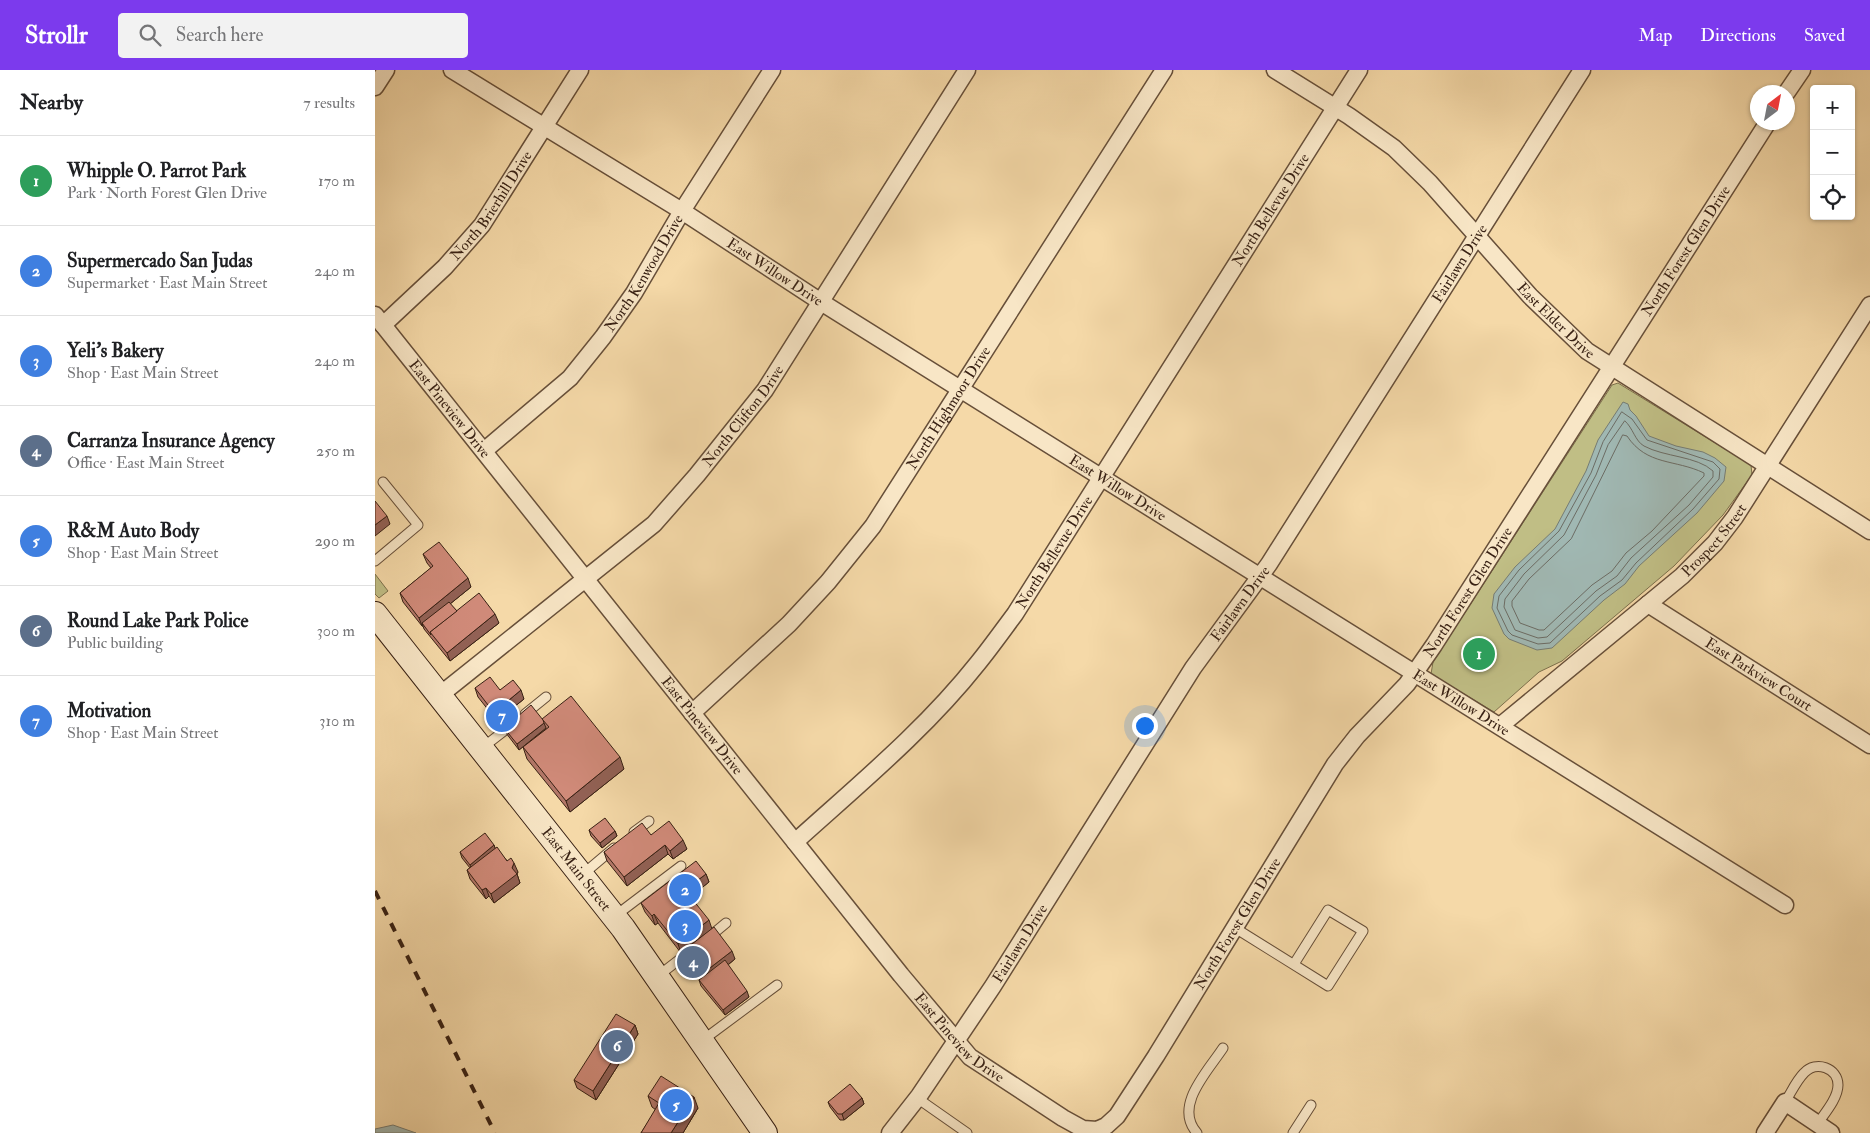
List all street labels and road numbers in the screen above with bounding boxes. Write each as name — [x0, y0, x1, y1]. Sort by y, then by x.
street label: North Brierhill Drive — [446, 147, 536, 264]
street label: North Bellevue Drive — [1228, 150, 1313, 270]
street label: North Forest Glen Drive — [1637, 182, 1734, 320]
street label: North Kenwood Drive — [600, 211, 687, 335]
street label: Fairlawn Drive — [1428, 221, 1491, 306]
street label: East Willow Drive — [723, 234, 827, 310]
street label: East Elder Drive — [1513, 278, 1598, 363]
street label: North Highmoor Drive — [902, 343, 995, 473]
street label: East Pineview Drive — [405, 356, 495, 462]
street label: North Clifton Drive — [698, 362, 788, 470]
street label: East Willow Drive — [1066, 450, 1170, 525]
street label: North Bellevue Drive — [1011, 492, 1097, 612]
street label: Prospect Street — [1677, 500, 1751, 581]
street label: North Forest Glen Drive — [1419, 523, 1516, 661]
street label: Fairlawn Drive — [1206, 562, 1274, 645]
street label: East Parkview Court — [1702, 633, 1816, 715]
street label: East Willow Drive — [1409, 665, 1513, 740]
street label: East Pineview Drive — [657, 673, 747, 779]
street label: East Main Street — [537, 823, 616, 915]
street label: North Forest Glen Drive — [1190, 854, 1285, 993]
street label: Fairlawn Drive — [988, 901, 1052, 986]
street label: East Pineview Drive — [910, 989, 1008, 1086]

